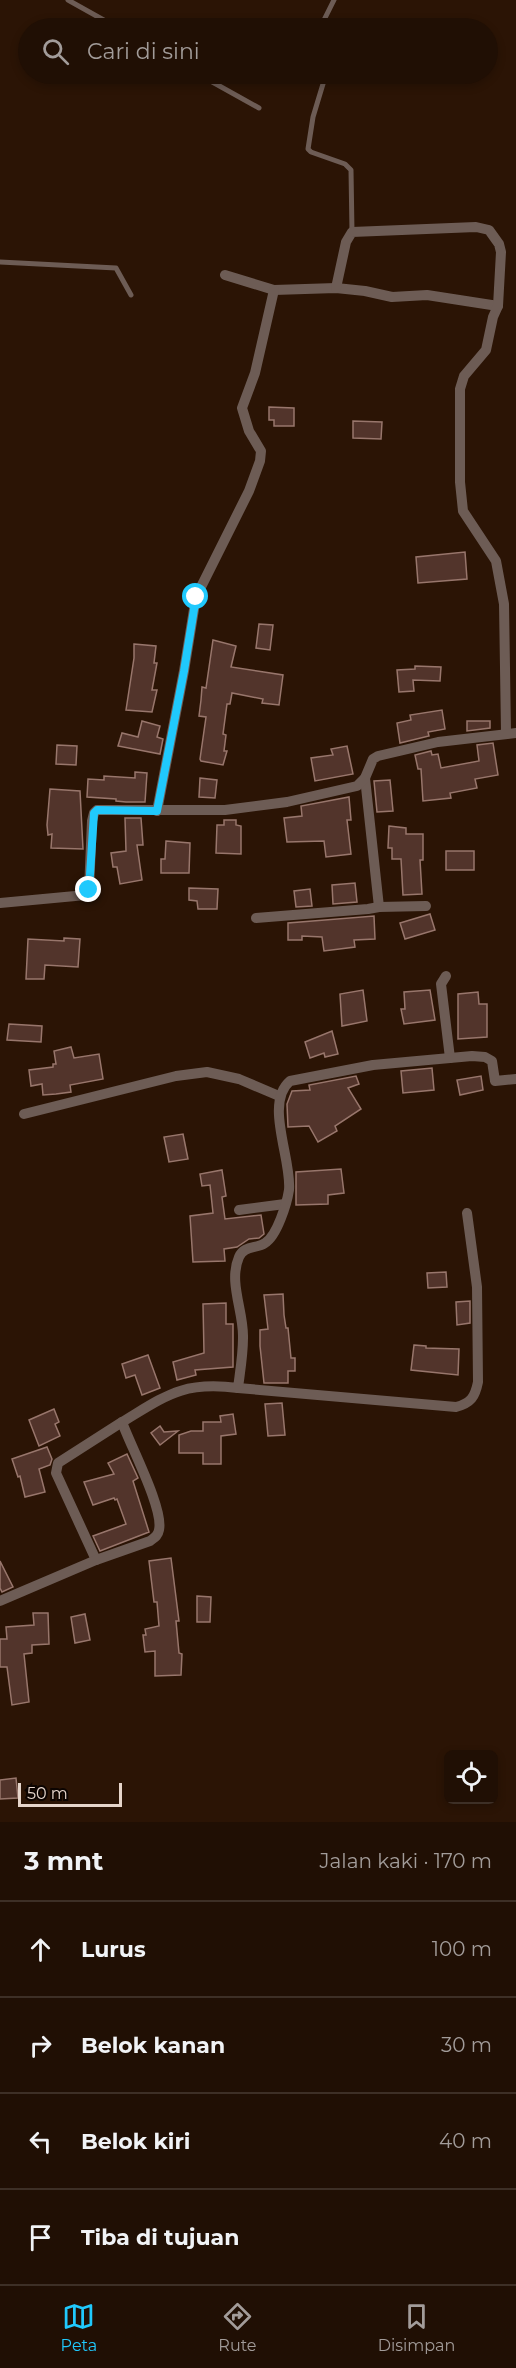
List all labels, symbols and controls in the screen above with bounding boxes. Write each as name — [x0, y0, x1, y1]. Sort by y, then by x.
search box — [18, 18, 498, 84]
icon: search — [39, 35, 72, 68]
text: Cari di sini — [87, 38, 200, 65]
route start — [182, 583, 208, 609]
route end — [75, 876, 101, 902]
map controls — [444, 1750, 498, 1804]
button: locate — [444, 1750, 498, 1804]
scale bar — [18, 1780, 122, 1808]
text: 50 m — [27, 1784, 68, 1803]
text: 3 mnt — [24, 1845, 103, 1877]
text: Jalan kaki · 170 m — [320, 1849, 492, 1873]
icon: ahead — [24, 1933, 57, 1966]
text: Lurus — [81, 1936, 146, 1963]
text: 100 m — [432, 1937, 492, 1961]
icon: right — [24, 2029, 57, 2062]
text: Belok kanan — [81, 2032, 225, 2059]
text: 30 m — [441, 2033, 492, 2057]
icon: left — [24, 2125, 57, 2158]
text: Belok kiri — [81, 2128, 190, 2155]
text: 40 m — [439, 2129, 492, 2153]
icon: arrive — [24, 2221, 57, 2254]
text: Tiba di tujuan — [81, 2224, 239, 2251]
tab: Peta — [61, 2300, 97, 2355]
tab: Rute — [218, 2300, 257, 2355]
tab: Disimpan — [378, 2300, 455, 2355]

